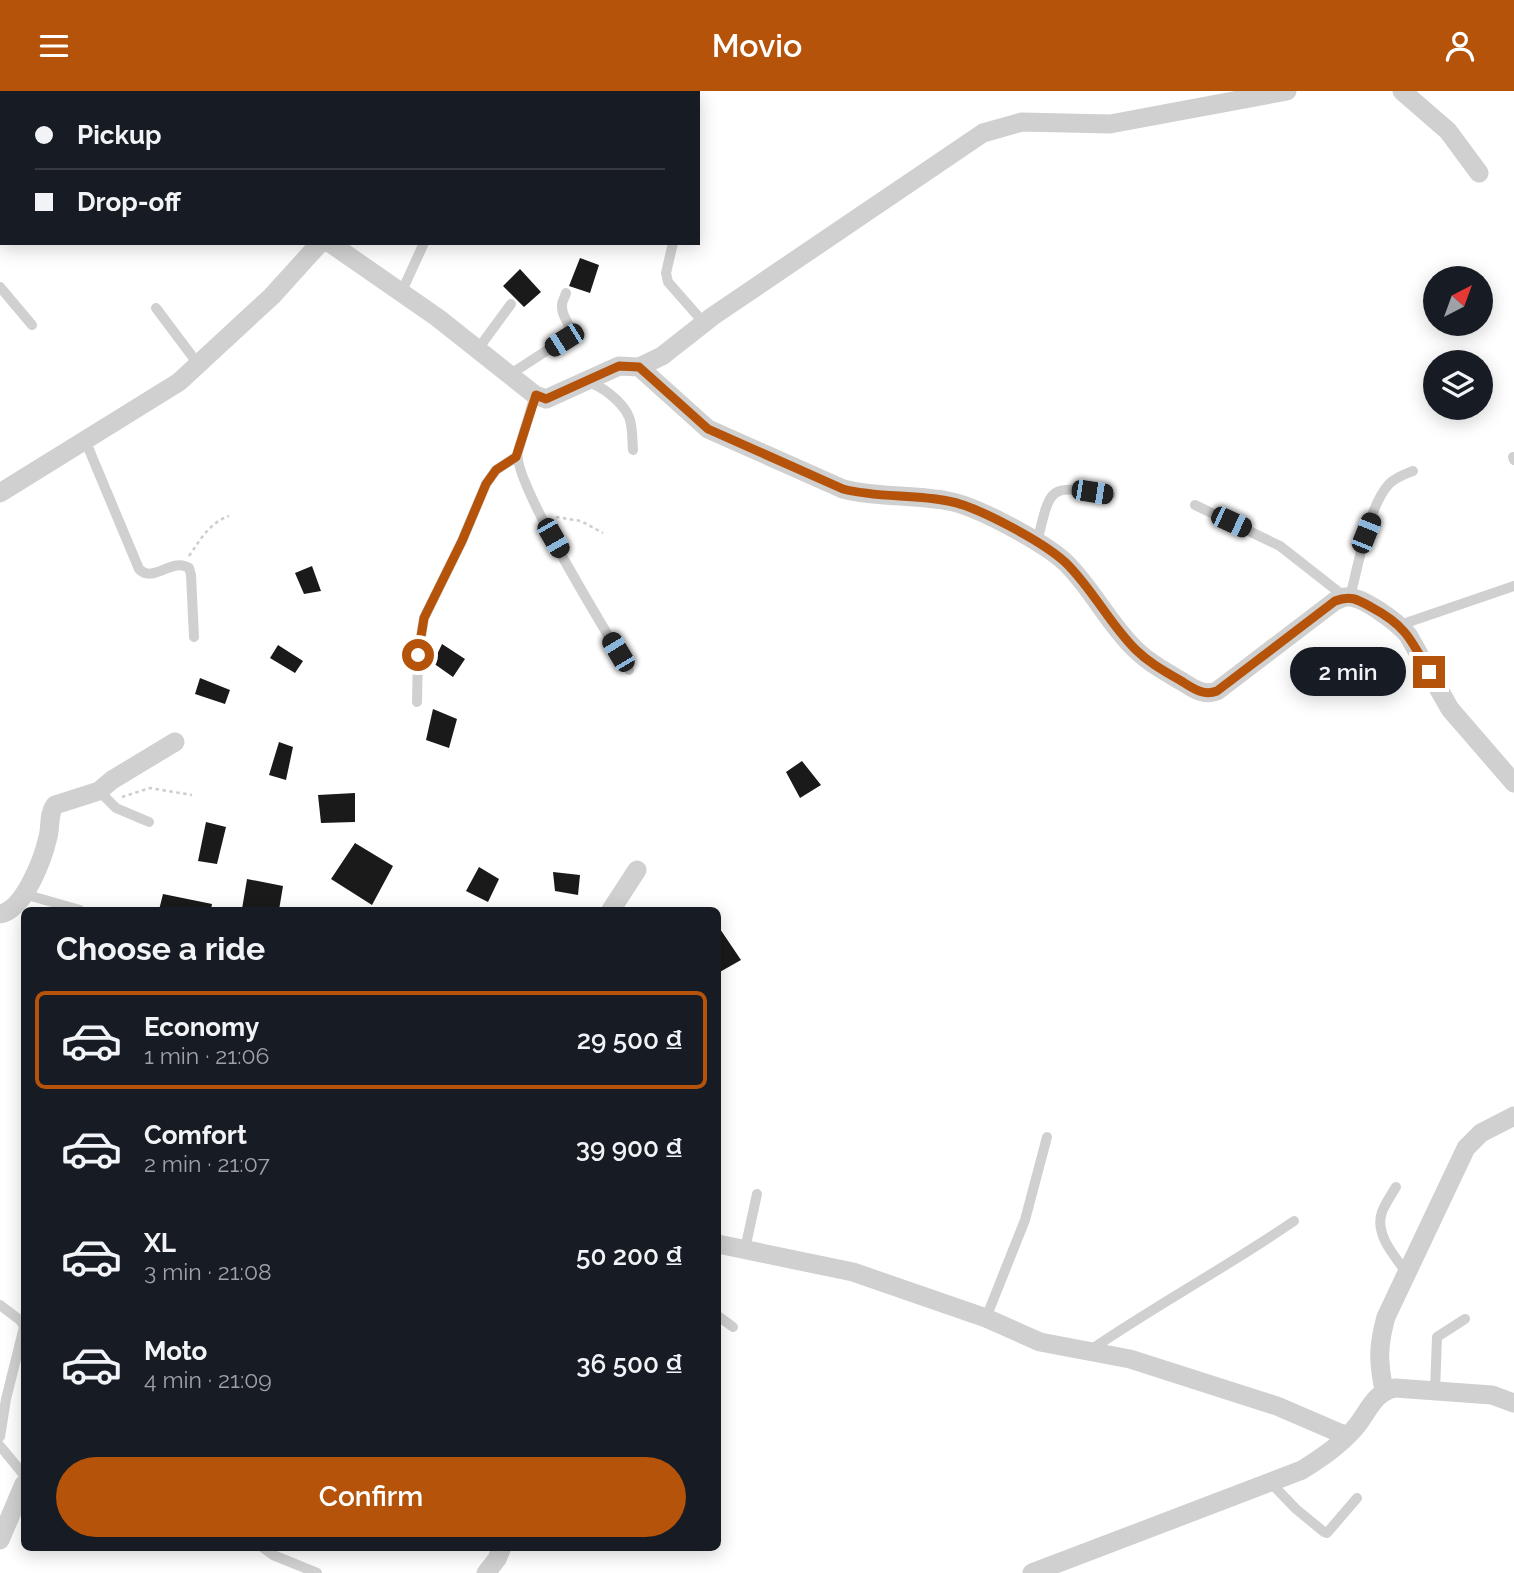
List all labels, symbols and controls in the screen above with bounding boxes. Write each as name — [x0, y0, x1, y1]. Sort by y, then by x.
icon: menu — [35, 27, 73, 65]
text: Movio — [712, 27, 802, 64]
icon: person — [1441, 27, 1479, 65]
text: Pickup — [77, 120, 162, 150]
text: Drop-off — [77, 187, 181, 217]
north arrow — [1423, 266, 1493, 336]
map controls — [1423, 266, 1493, 420]
car — [541, 320, 588, 360]
button: layers — [1423, 350, 1493, 420]
car — [1070, 478, 1115, 506]
car — [1208, 504, 1255, 540]
car — [1349, 510, 1384, 556]
car — [534, 515, 573, 561]
car — [599, 629, 638, 675]
route start — [402, 639, 434, 671]
callout: 2 min — [1289, 647, 1404, 697]
route end — [1413, 656, 1445, 688]
text: 2 min — [1319, 658, 1377, 685]
text: Choose a ride — [56, 930, 265, 967]
icon: car — [60, 1009, 123, 1072]
text: Economy — [144, 1012, 259, 1042]
text: 29 500 ₫ — [577, 1025, 682, 1055]
text: 1 min · 21:06 — [144, 1042, 269, 1069]
icon: car — [60, 1117, 123, 1180]
text: Comfort — [144, 1120, 247, 1150]
text: 39 900 ₫ — [576, 1133, 682, 1163]
text: 2 min · 21:07 — [144, 1150, 270, 1177]
icon: car — [60, 1225, 123, 1288]
text: XL — [144, 1228, 176, 1258]
text: 50 200 ₫ — [576, 1241, 682, 1271]
text: 3 min · 21:08 — [144, 1258, 272, 1285]
icon: car — [60, 1333, 123, 1396]
text: Moto — [144, 1336, 207, 1366]
text: 36 500 ₫ — [576, 1349, 682, 1379]
text: 4 min · 21:09 — [144, 1366, 272, 1393]
button: Confirm — [56, 1457, 686, 1537]

